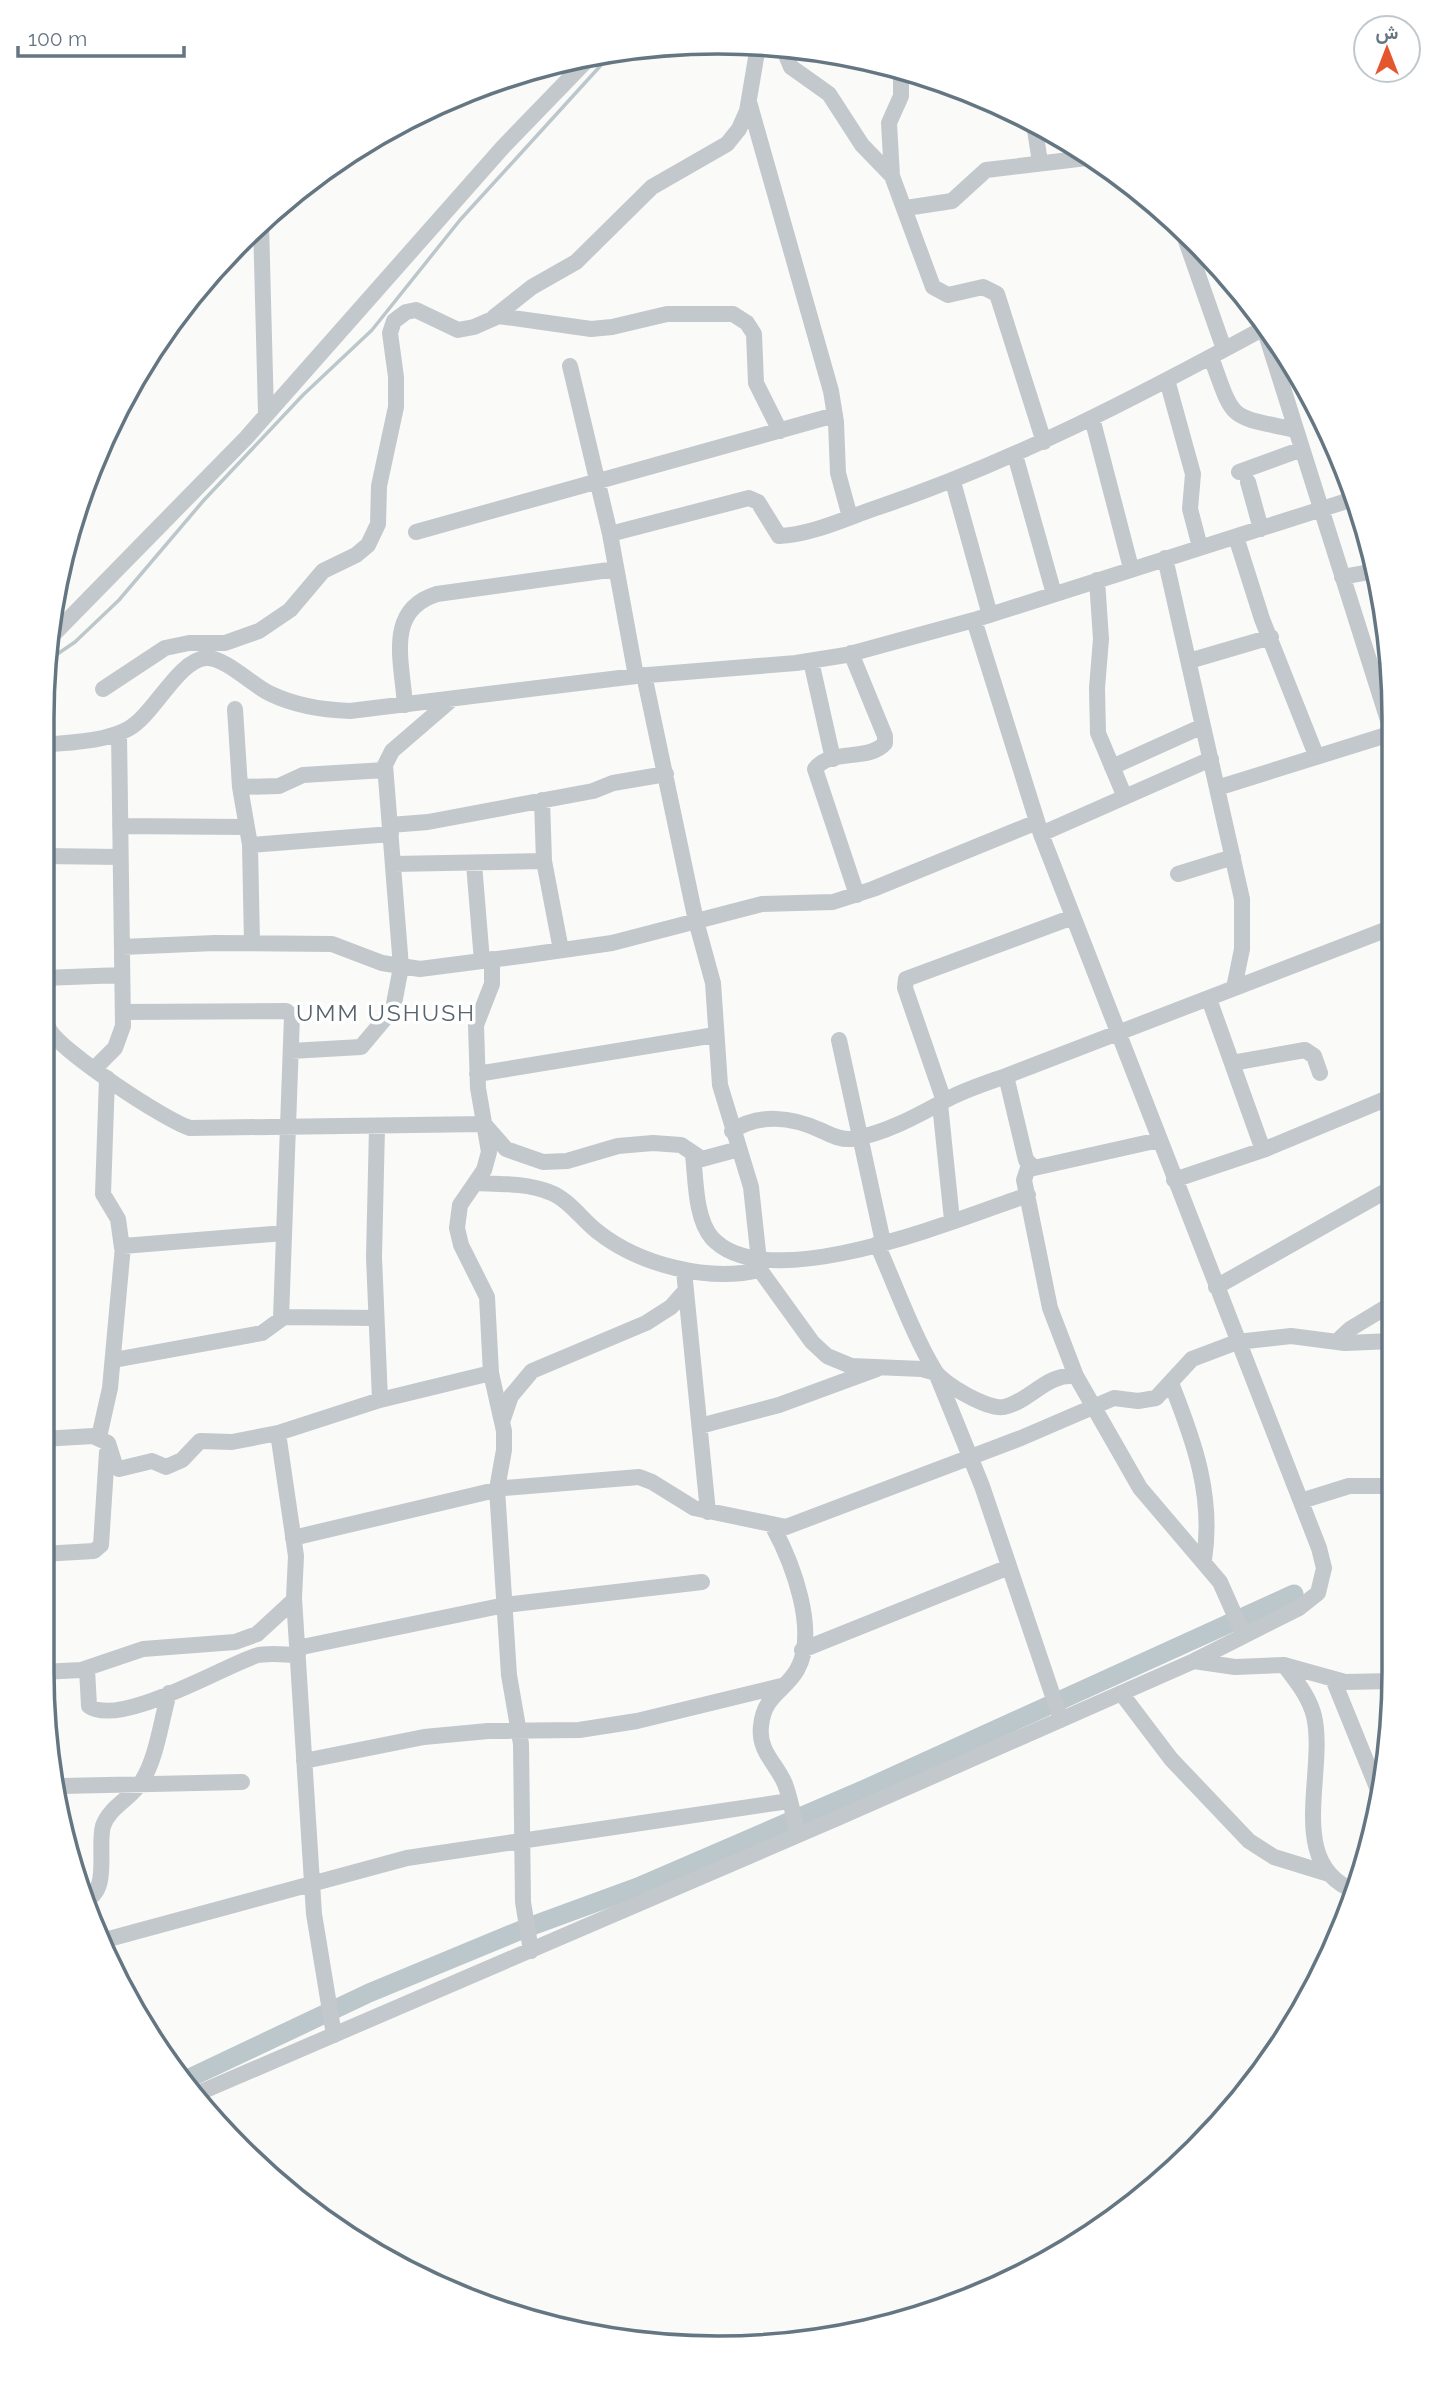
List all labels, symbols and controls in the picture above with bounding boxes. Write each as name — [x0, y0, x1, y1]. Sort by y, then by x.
scale bar — [18, 14, 184, 58]
north arrow — [1352, 14, 1422, 84]
text: ش — [1376, 21, 1399, 44]
text: 100 m — [28, 26, 87, 51]
district label: UMM USHUSH — [296, 999, 476, 1026]

